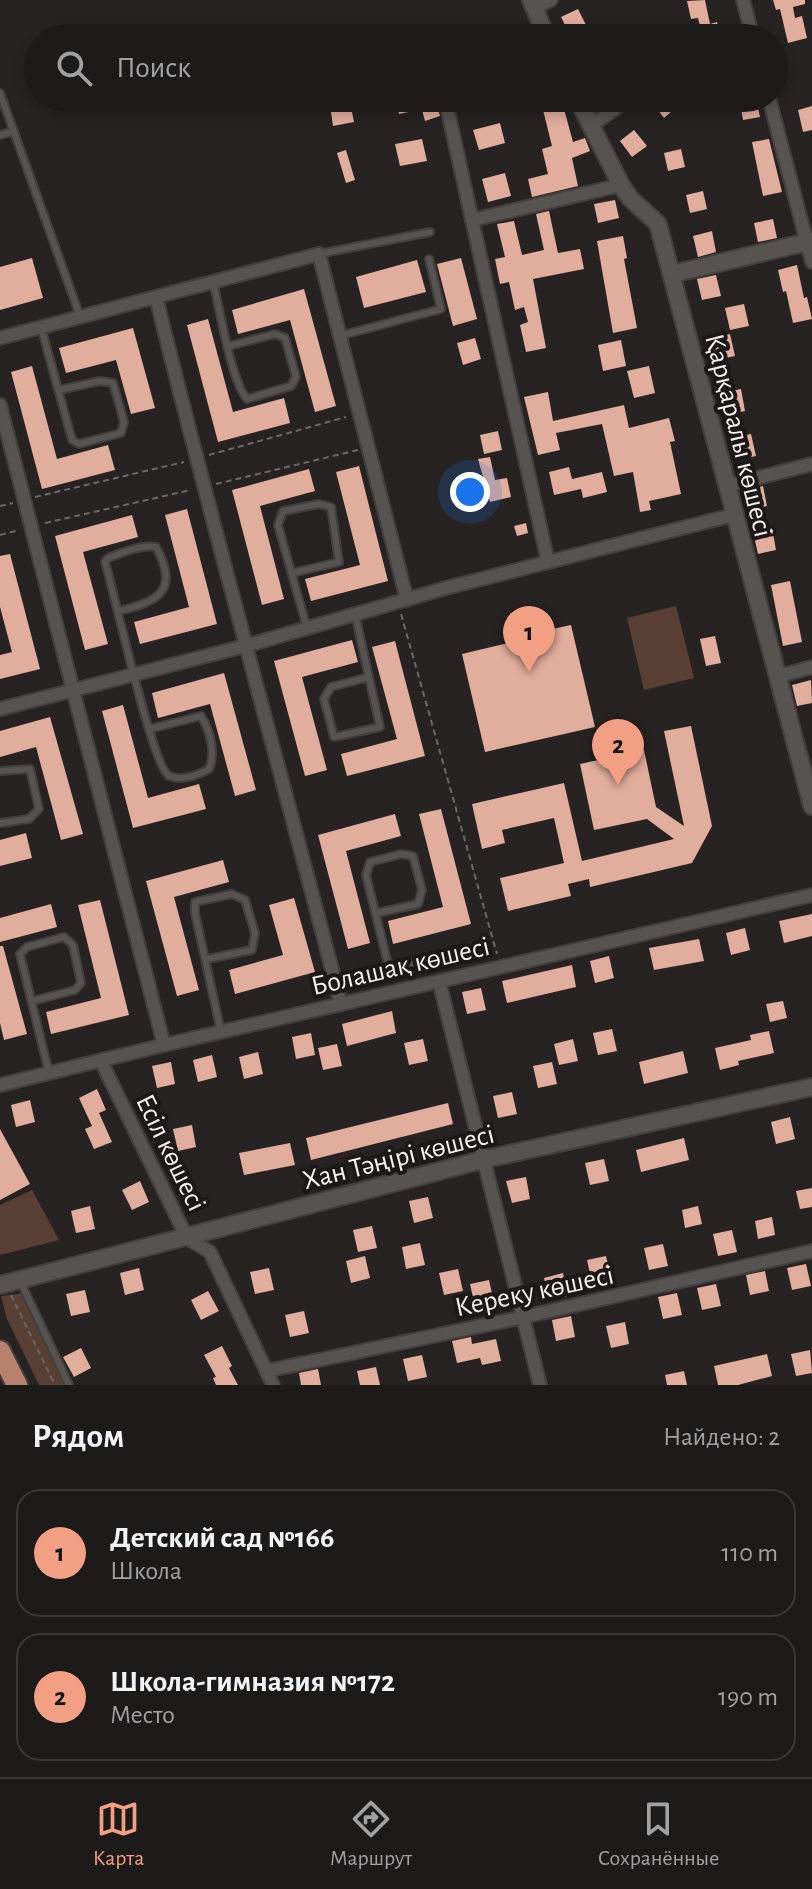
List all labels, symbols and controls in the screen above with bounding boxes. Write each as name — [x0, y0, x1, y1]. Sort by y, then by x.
search box — [24, 24, 788, 112]
icon: search — [52, 46, 96, 90]
text: Поиск — [116, 53, 191, 83]
street label: Қарқаралы көшесі — [699, 331, 777, 540]
your location — [450, 472, 490, 512]
pin: 1 — [503, 606, 555, 672]
pin: 2 — [592, 719, 644, 785]
street label: Болашақ көшесі — [309, 933, 492, 1001]
street label: Есіл көшесі — [130, 1090, 210, 1216]
street label: Хан Тәңірі көшесі — [300, 1121, 497, 1195]
street label: Кереку көшесі — [452, 1261, 616, 1322]
text: Рядом — [32, 1420, 124, 1454]
text: Найдено: 2 — [663, 1424, 780, 1450]
text: Детский сад №166 — [110, 1523, 335, 1553]
text: 1 — [55, 1540, 65, 1566]
text: 110 m — [721, 1540, 778, 1566]
text: Школа — [110, 1558, 182, 1584]
text: Школа-гимназия №172 — [110, 1667, 395, 1697]
text: 2 — [54, 1684, 66, 1710]
text: 190 m — [718, 1684, 778, 1710]
text: Место — [110, 1702, 175, 1728]
tab: Карта — [93, 1797, 144, 1871]
tab: Маршрут — [330, 1797, 412, 1871]
tab: Сохранённые — [598, 1797, 719, 1871]

